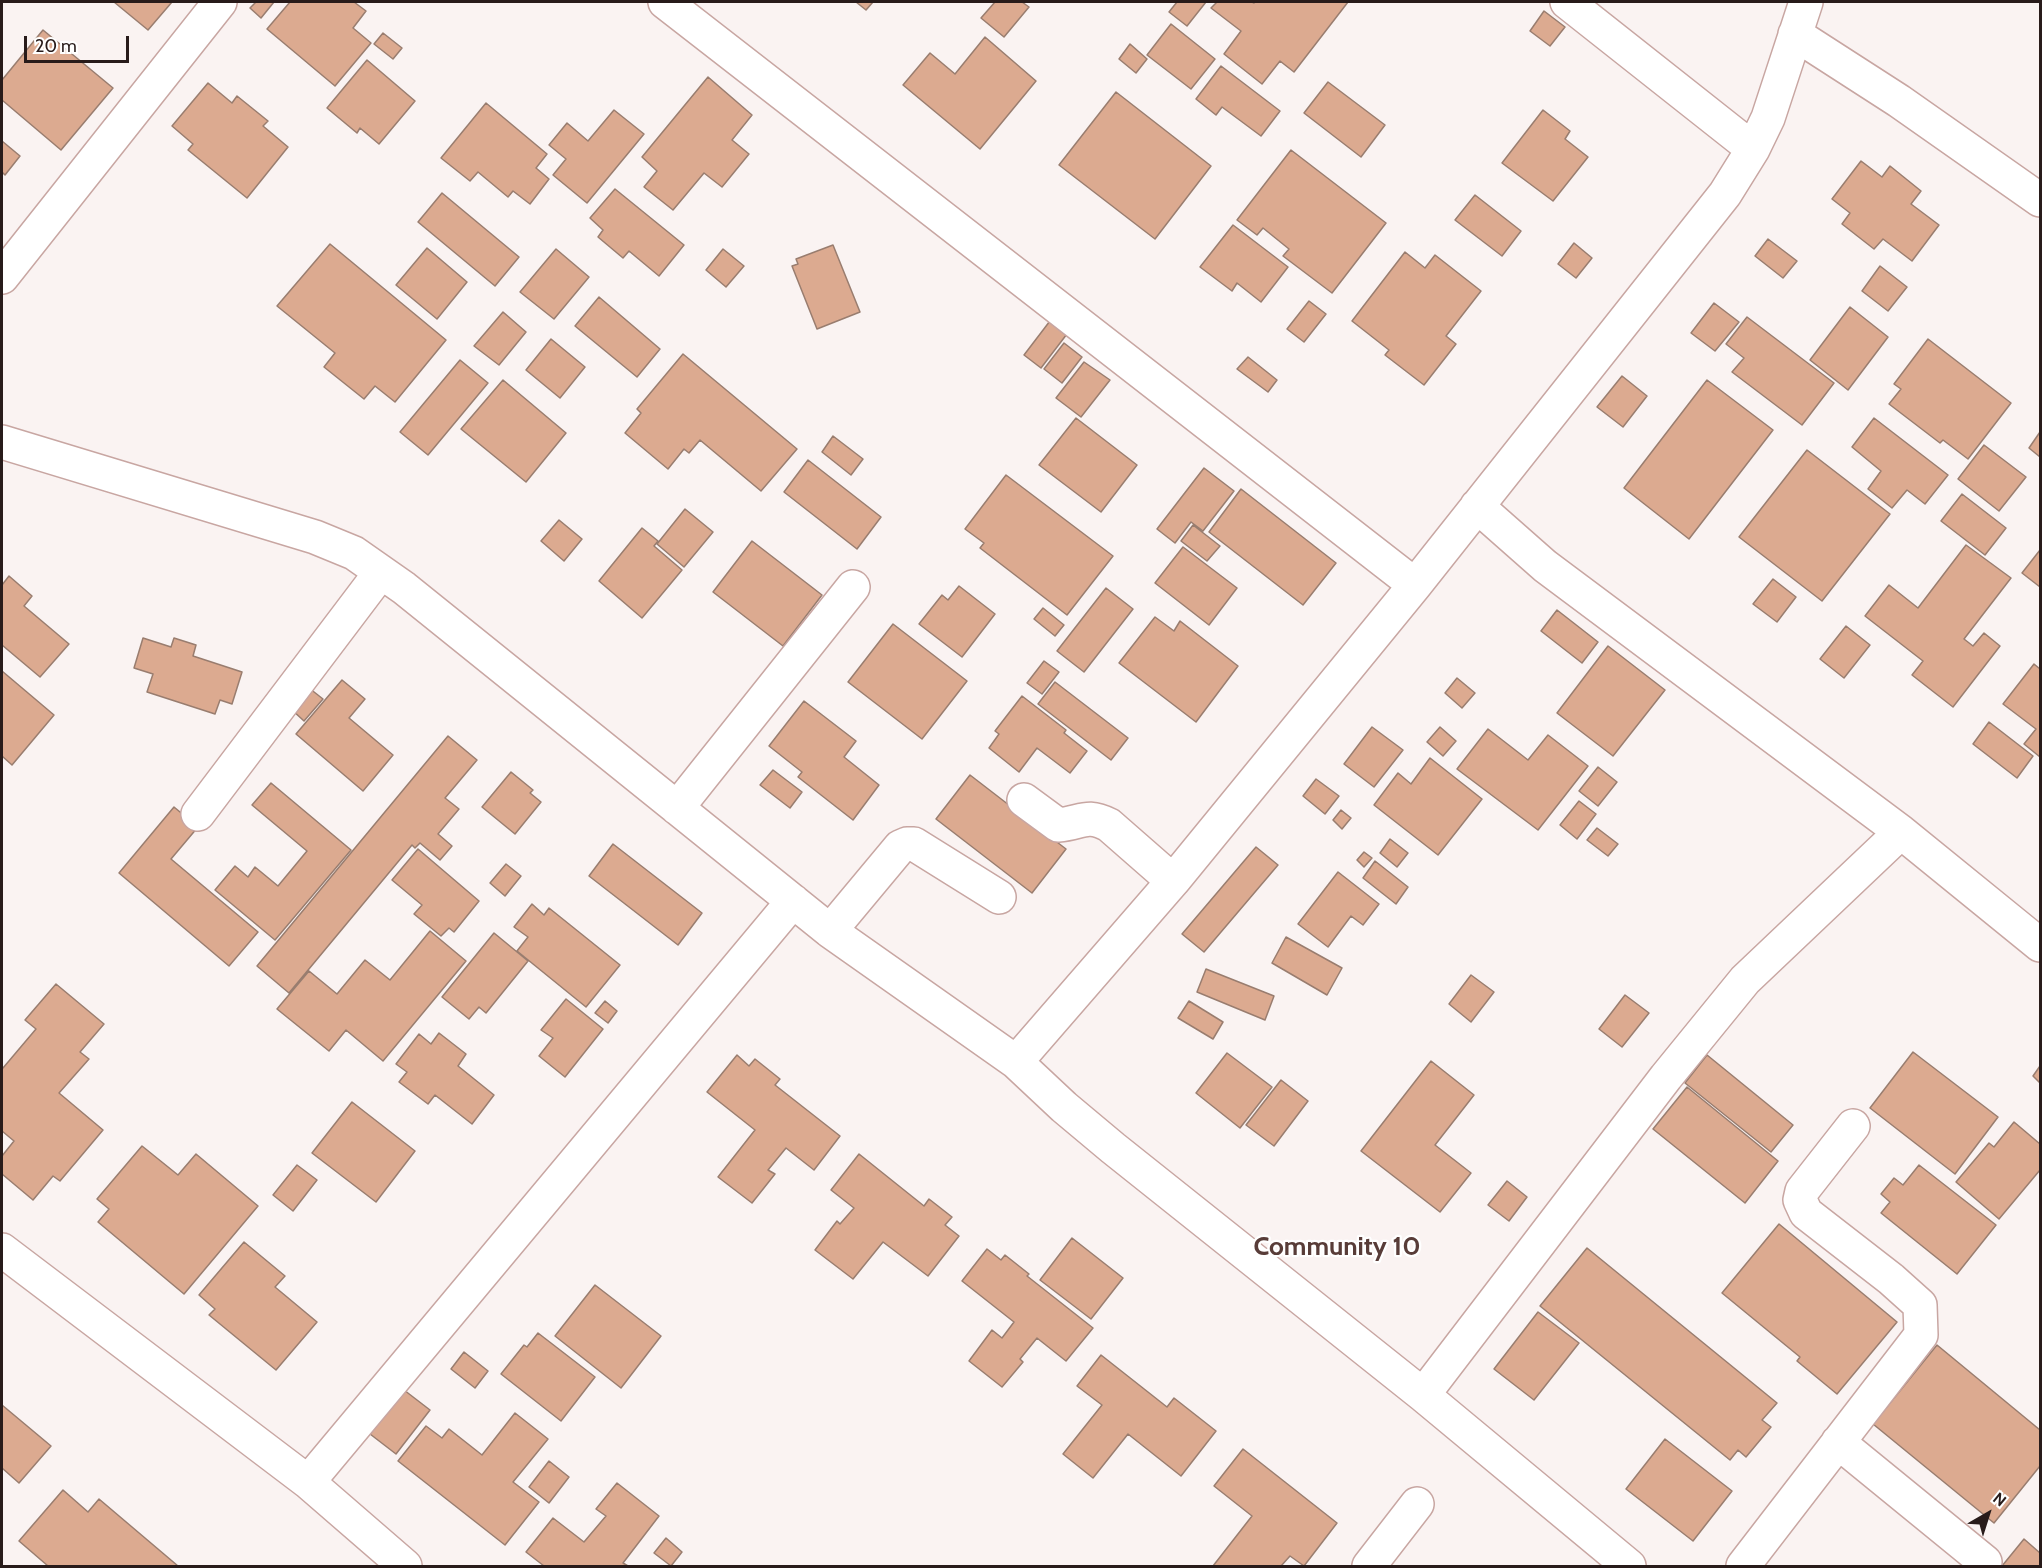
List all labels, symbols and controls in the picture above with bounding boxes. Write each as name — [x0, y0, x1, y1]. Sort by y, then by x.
scale bar — [27, 24, 132, 62]
text: 20 m — [35, 35, 77, 57]
district label: Community 10 — [1253, 1231, 1421, 1263]
north arrow — [1958, 1484, 2018, 1544]
text: N — [1989, 1489, 2010, 1511]

